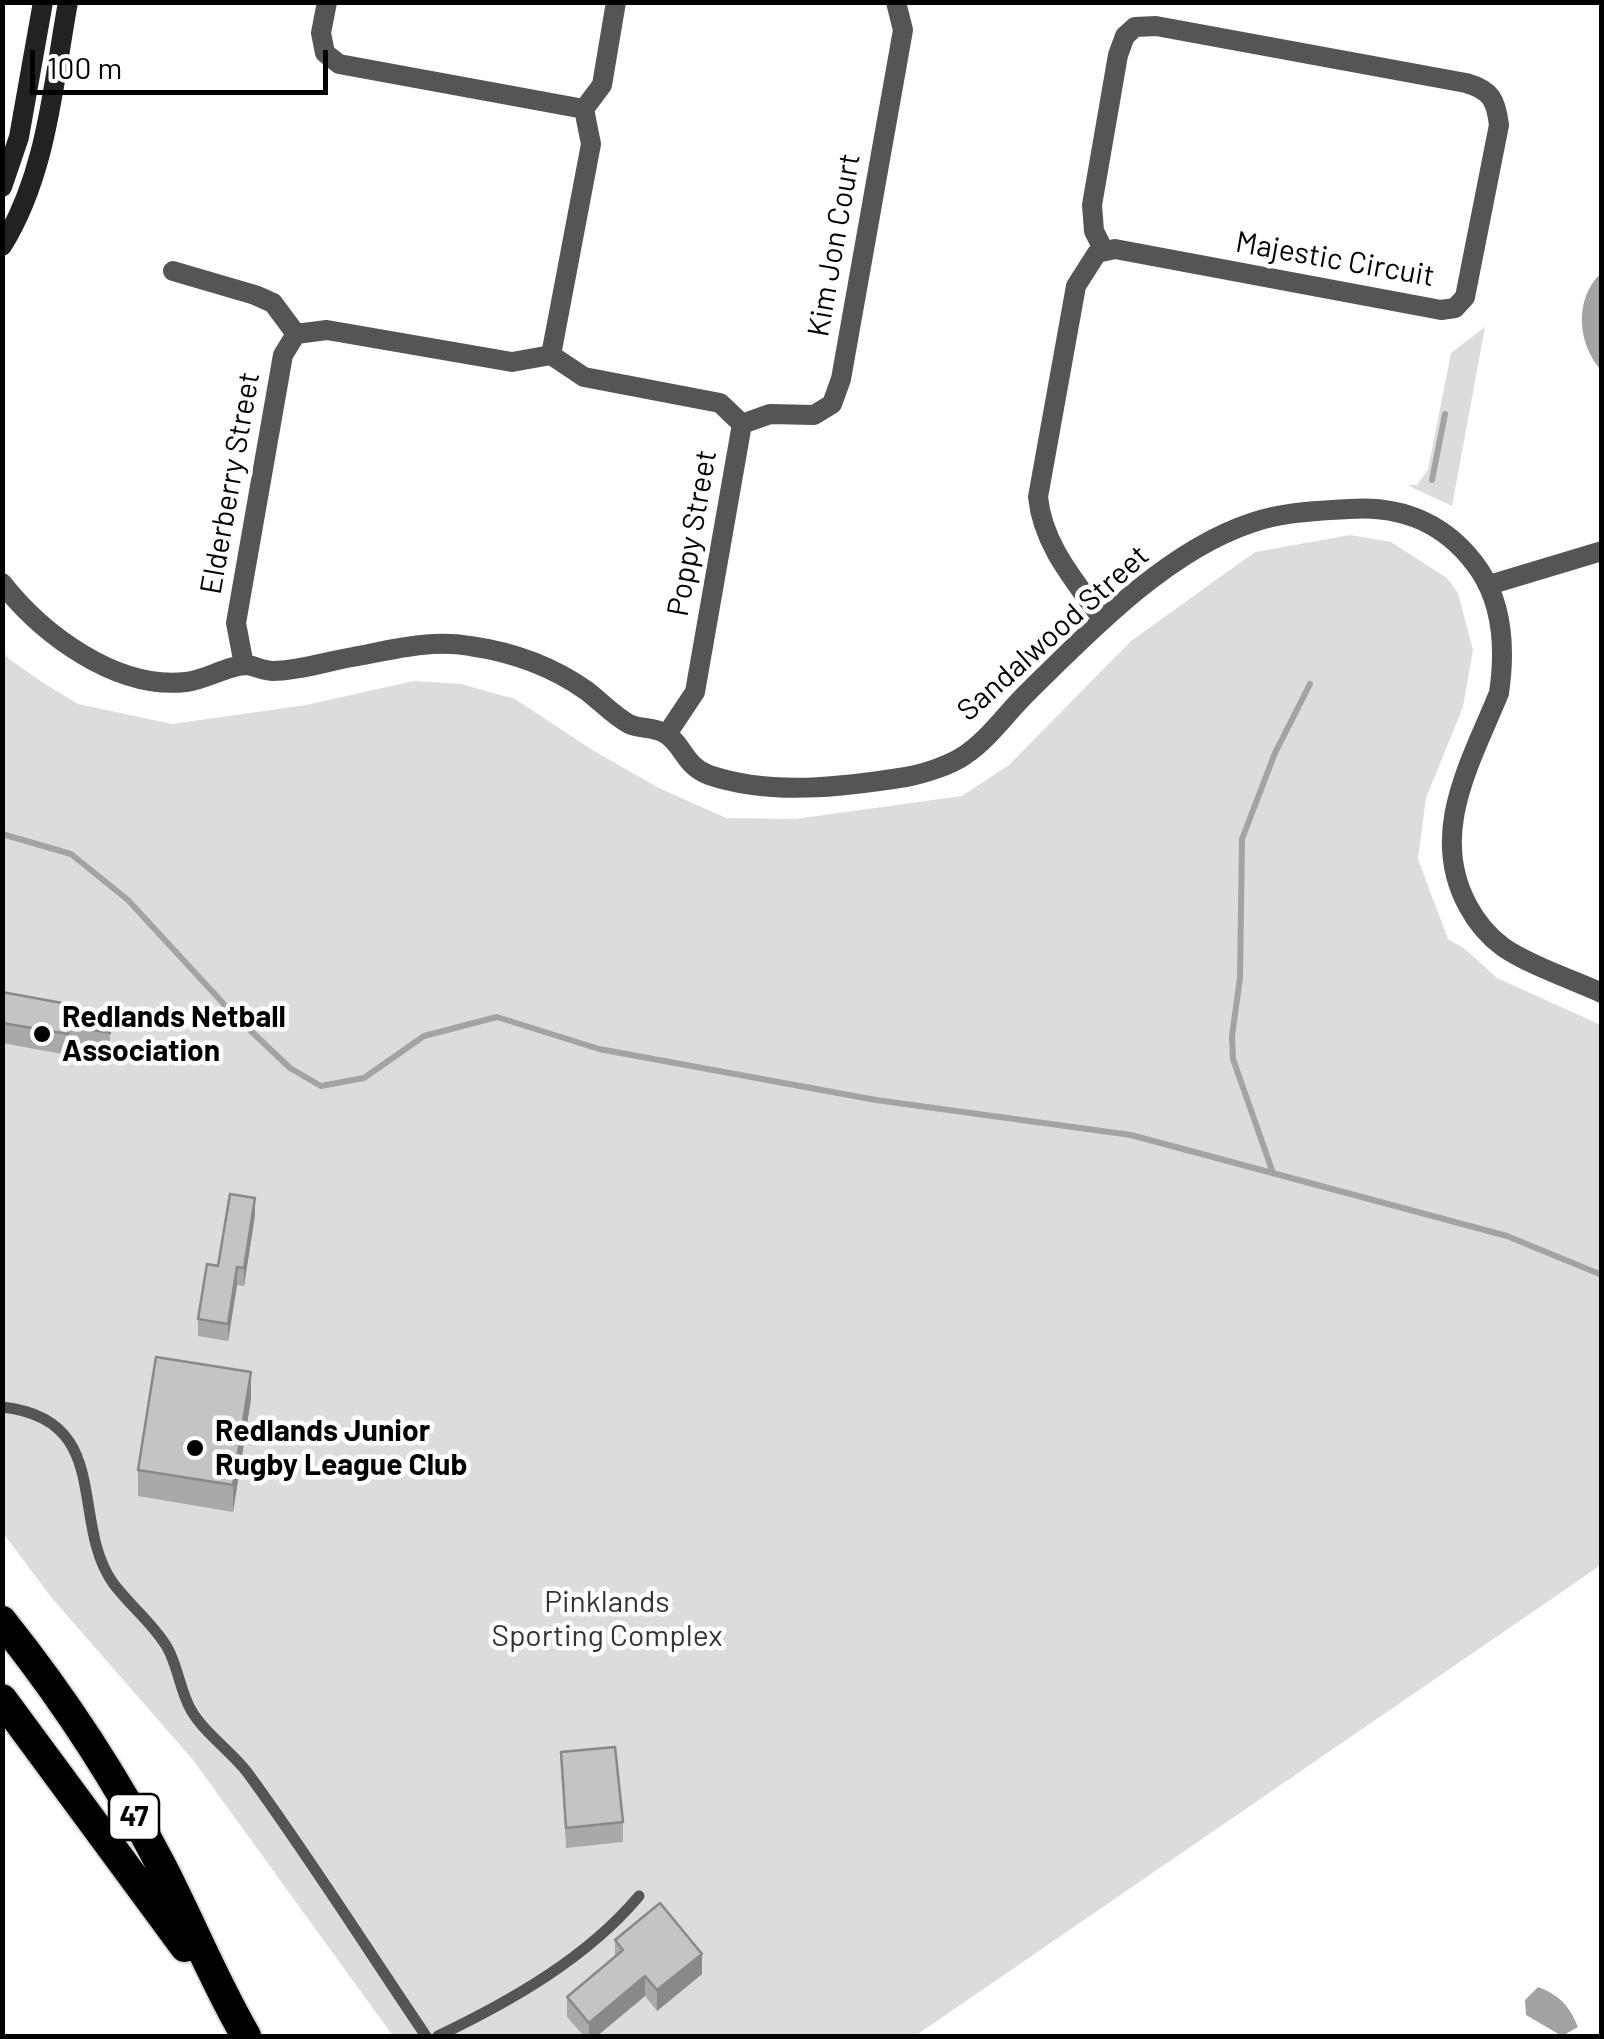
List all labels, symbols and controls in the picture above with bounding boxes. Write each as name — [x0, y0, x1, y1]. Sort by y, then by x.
scale bar — [35, 30, 332, 92]
text: 100 m — [47, 49, 122, 85]
street label: Kim Jon Court — [800, 151, 868, 339]
street label: Majestic Circuit — [1233, 224, 1437, 294]
street label: Elderberry Street — [193, 369, 267, 597]
street label: Poppy Street — [660, 447, 724, 619]
street label: Sandalwood Street — [950, 538, 1156, 728]
place label: Redlands Netball Association — [62, 999, 286, 1070]
marker: Redlands Netball Association — [31, 1023, 53, 1045]
place label: Redlands Junior Rugby League Club — [215, 1413, 467, 1484]
marker: Redlands Junior Rugby League Club — [184, 1437, 206, 1459]
park label: Pinklands Sporting Complex — [491, 1584, 723, 1654]
road number: 47 — [109, 1794, 159, 1840]

